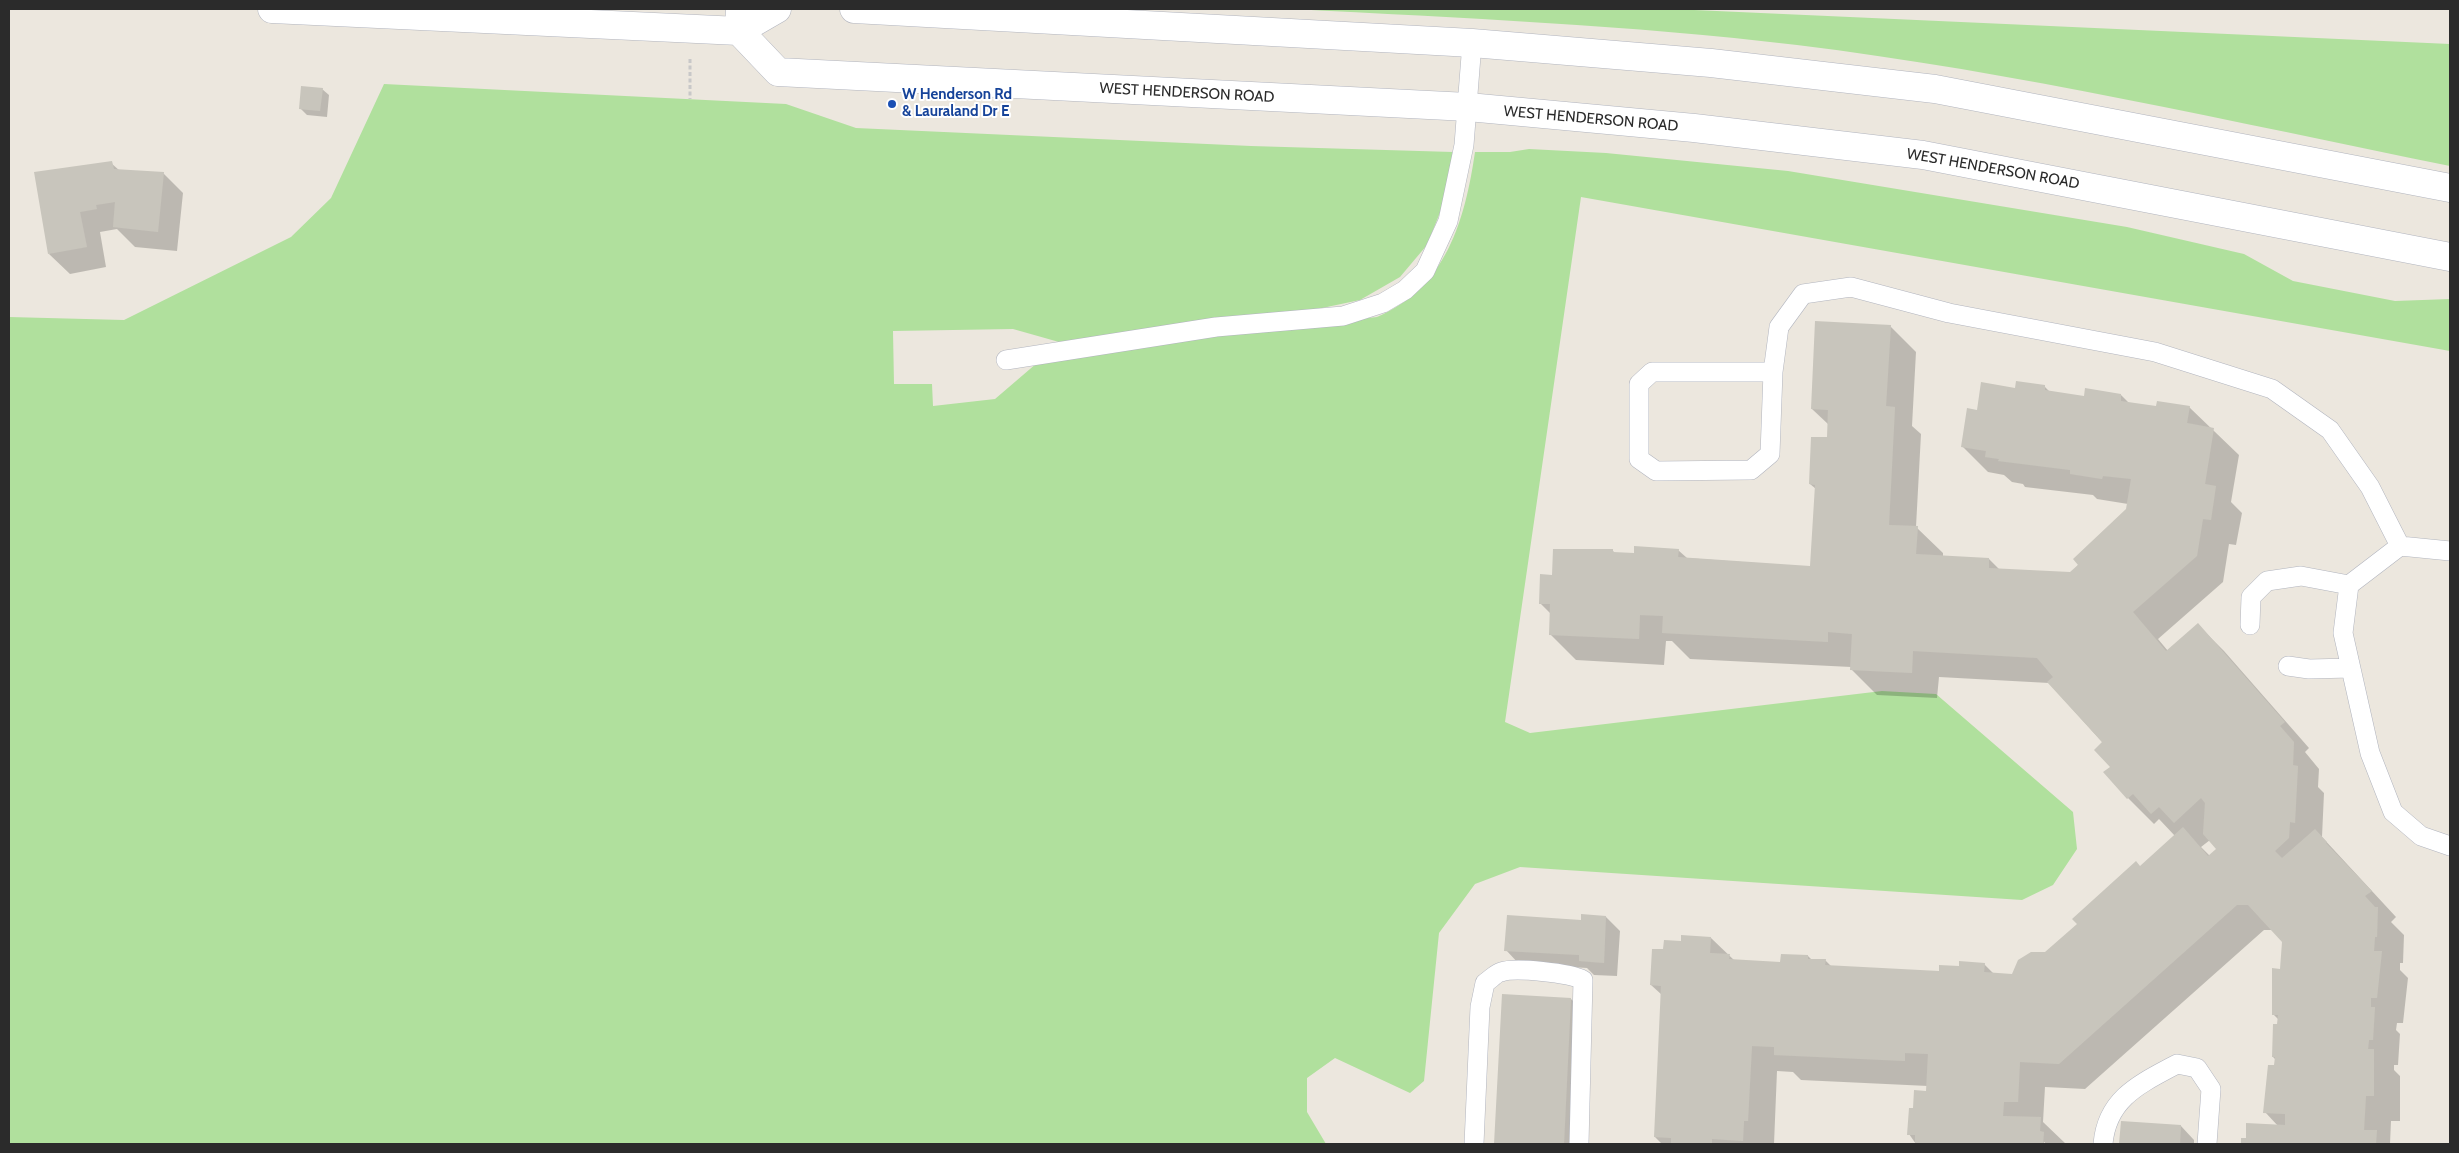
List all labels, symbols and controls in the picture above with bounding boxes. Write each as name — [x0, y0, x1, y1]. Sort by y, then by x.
street label: WEST HENDERSON ROAD — [1099, 79, 1275, 107]
place label: W Henderson Rd & Lauraland Dr E — [902, 86, 1012, 121]
marker: W Henderson Rd & Lauraland Dr E — [886, 98, 898, 110]
street label: WEST HENDERSON ROAD — [1503, 102, 1679, 136]
street label: WEST HENDERSON ROAD — [1905, 145, 2081, 193]

